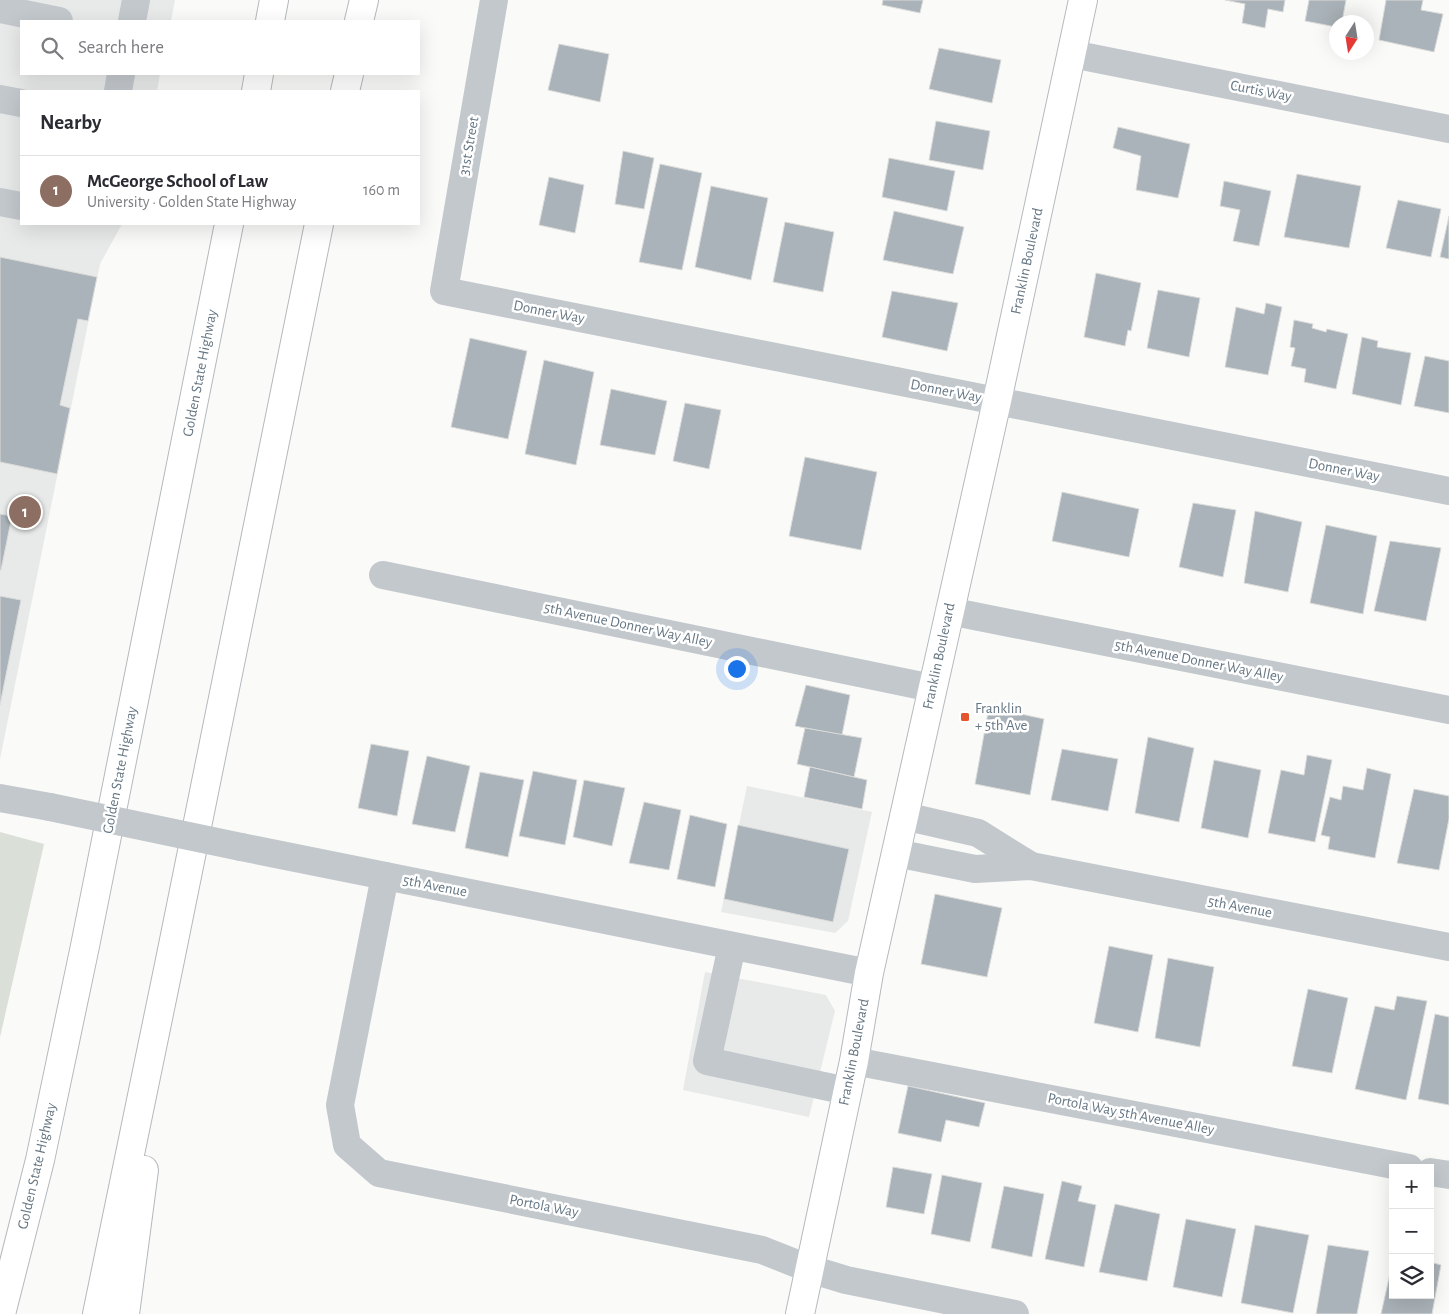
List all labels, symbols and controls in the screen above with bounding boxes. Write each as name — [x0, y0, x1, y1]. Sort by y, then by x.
north arrow — [1329, 15, 1374, 60]
search box — [20, 20, 420, 75]
icon: search — [38, 34, 66, 62]
text: Search here — [78, 38, 164, 57]
street label: Curtis Way — [1229, 78, 1293, 104]
text: Nearby — [40, 112, 101, 133]
street label: 31st Street — [456, 115, 482, 177]
text: McGeorge School of Law — [87, 172, 268, 191]
text: 1 — [53, 182, 59, 198]
text: 160 m — [363, 182, 400, 198]
text: University · Golden State Highway — [87, 194, 296, 210]
street label: Franklin Boulevard — [1008, 206, 1046, 316]
street label: Donner Way — [512, 298, 586, 326]
street label: Golden State Highway — [180, 308, 220, 438]
street label: Donner Way — [909, 377, 983, 405]
street label: Donner Way — [1307, 456, 1381, 484]
pin: 1 — [9, 493, 41, 531]
street label: 5th Avenue Donner Way Alley — [543, 600, 714, 650]
street label: Franklin Boulevard — [920, 601, 958, 711]
street label: 5th Avenue Donner Way Alley — [1113, 637, 1285, 685]
your location — [724, 656, 750, 682]
place label: Franklin + 5th Ave — [975, 701, 1028, 733]
street label: Golden State Highway — [100, 705, 140, 835]
marker: Franklin + 5th Ave — [959, 711, 971, 723]
street label: 5th Avenue — [402, 872, 468, 900]
street label: 5th Avenue — [1207, 893, 1273, 921]
street label: Franklin Boulevard — [836, 997, 872, 1107]
street label: Portola Way 5th Avenue Alley — [1046, 1090, 1216, 1138]
street label: Golden State Highway — [15, 1101, 59, 1231]
map controls — [1389, 1164, 1434, 1299]
button: + — [1389, 1164, 1434, 1209]
street label: Portola Way — [508, 1192, 580, 1220]
button: − — [1389, 1209, 1434, 1254]
button: layers — [1389, 1254, 1434, 1299]

